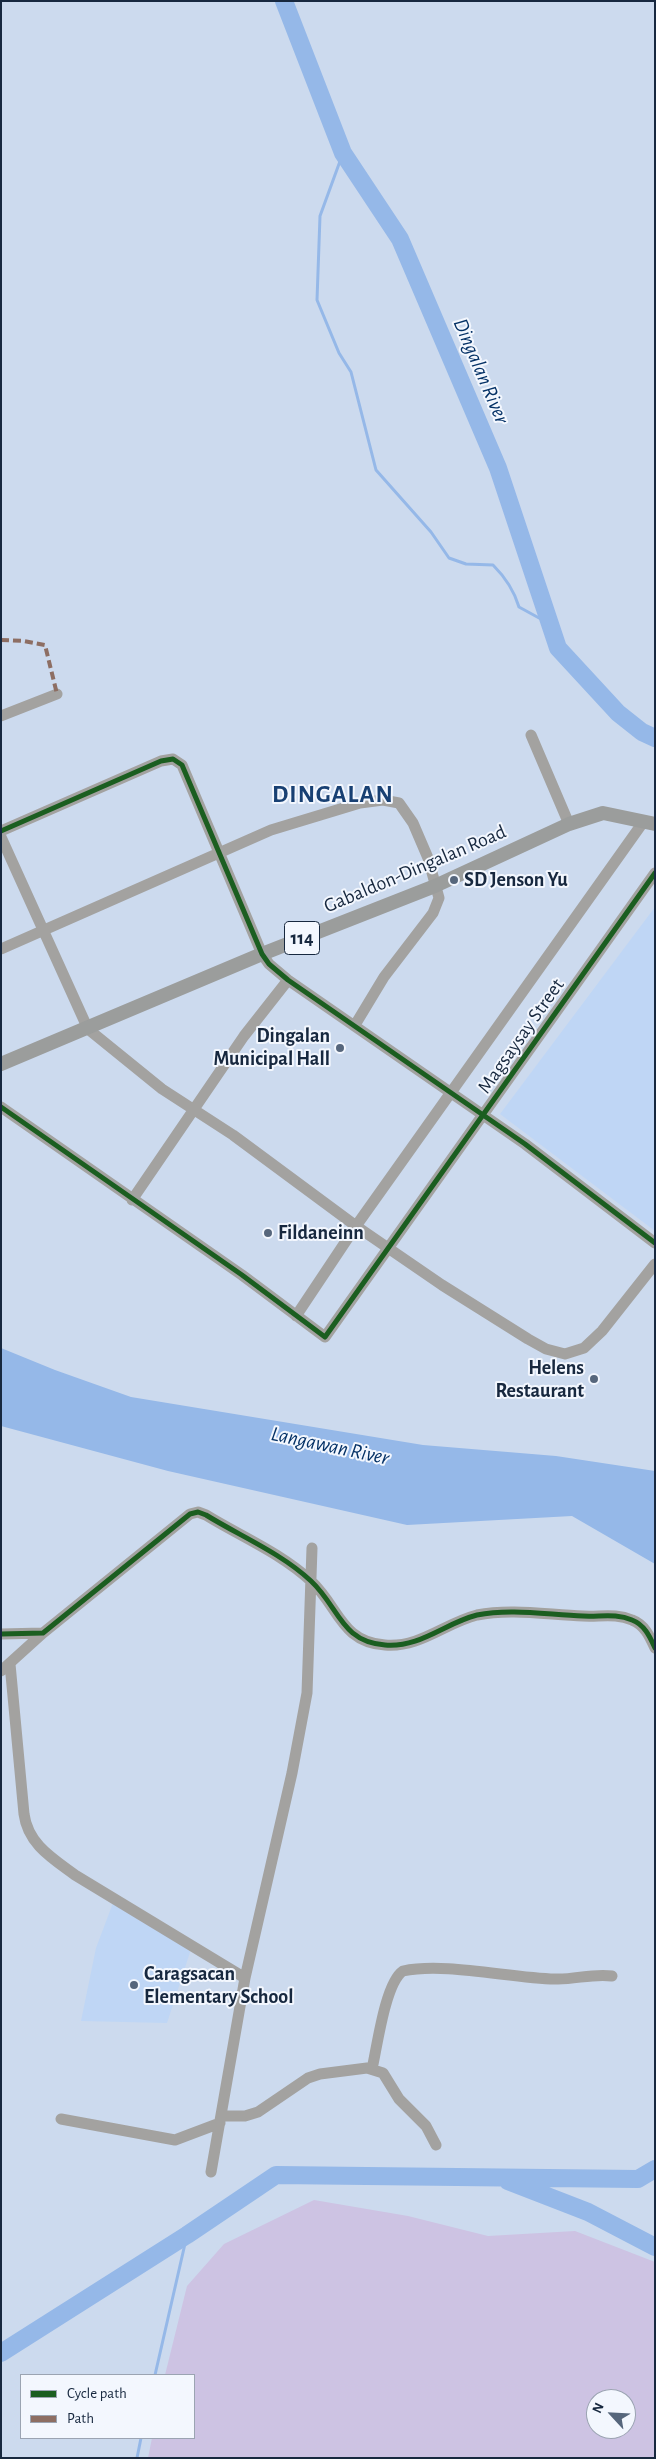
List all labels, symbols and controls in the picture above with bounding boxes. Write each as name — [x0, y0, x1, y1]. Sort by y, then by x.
water label: Dingalan River — [448, 315, 514, 427]
district label: DINGALAN — [271, 779, 395, 809]
street label: Gabaldon-Dingalan Road — [320, 820, 510, 918]
place label: SD Jenson Yu — [464, 868, 568, 892]
marker: SD Jenson Yu — [448, 874, 460, 886]
road number: 114 — [284, 921, 320, 954]
street label: Magsaysay Street — [473, 974, 569, 1098]
place label: Dingalan Municipal Hall — [213, 1024, 330, 1071]
marker: Dingalan Municipal Hall — [334, 1042, 346, 1054]
place label: Fildaneinn — [278, 1221, 364, 1245]
marker: Fildaneinn — [262, 1227, 274, 1239]
place label: Helens Restaurant — [495, 1356, 584, 1403]
marker: Helens Restaurant — [588, 1373, 600, 1385]
water label: Langawan River — [269, 1421, 391, 1471]
place label: Caragsacan Elementary School — [144, 1962, 293, 2009]
marker: Caragsacan Elementary School — [128, 1979, 140, 1991]
legend — [20, 2374, 195, 2439]
text: Cycle path — [67, 2386, 127, 2401]
north arrow — [586, 2389, 636, 2439]
text: N — [590, 2401, 607, 2415]
text: Path — [67, 2411, 94, 2426]

